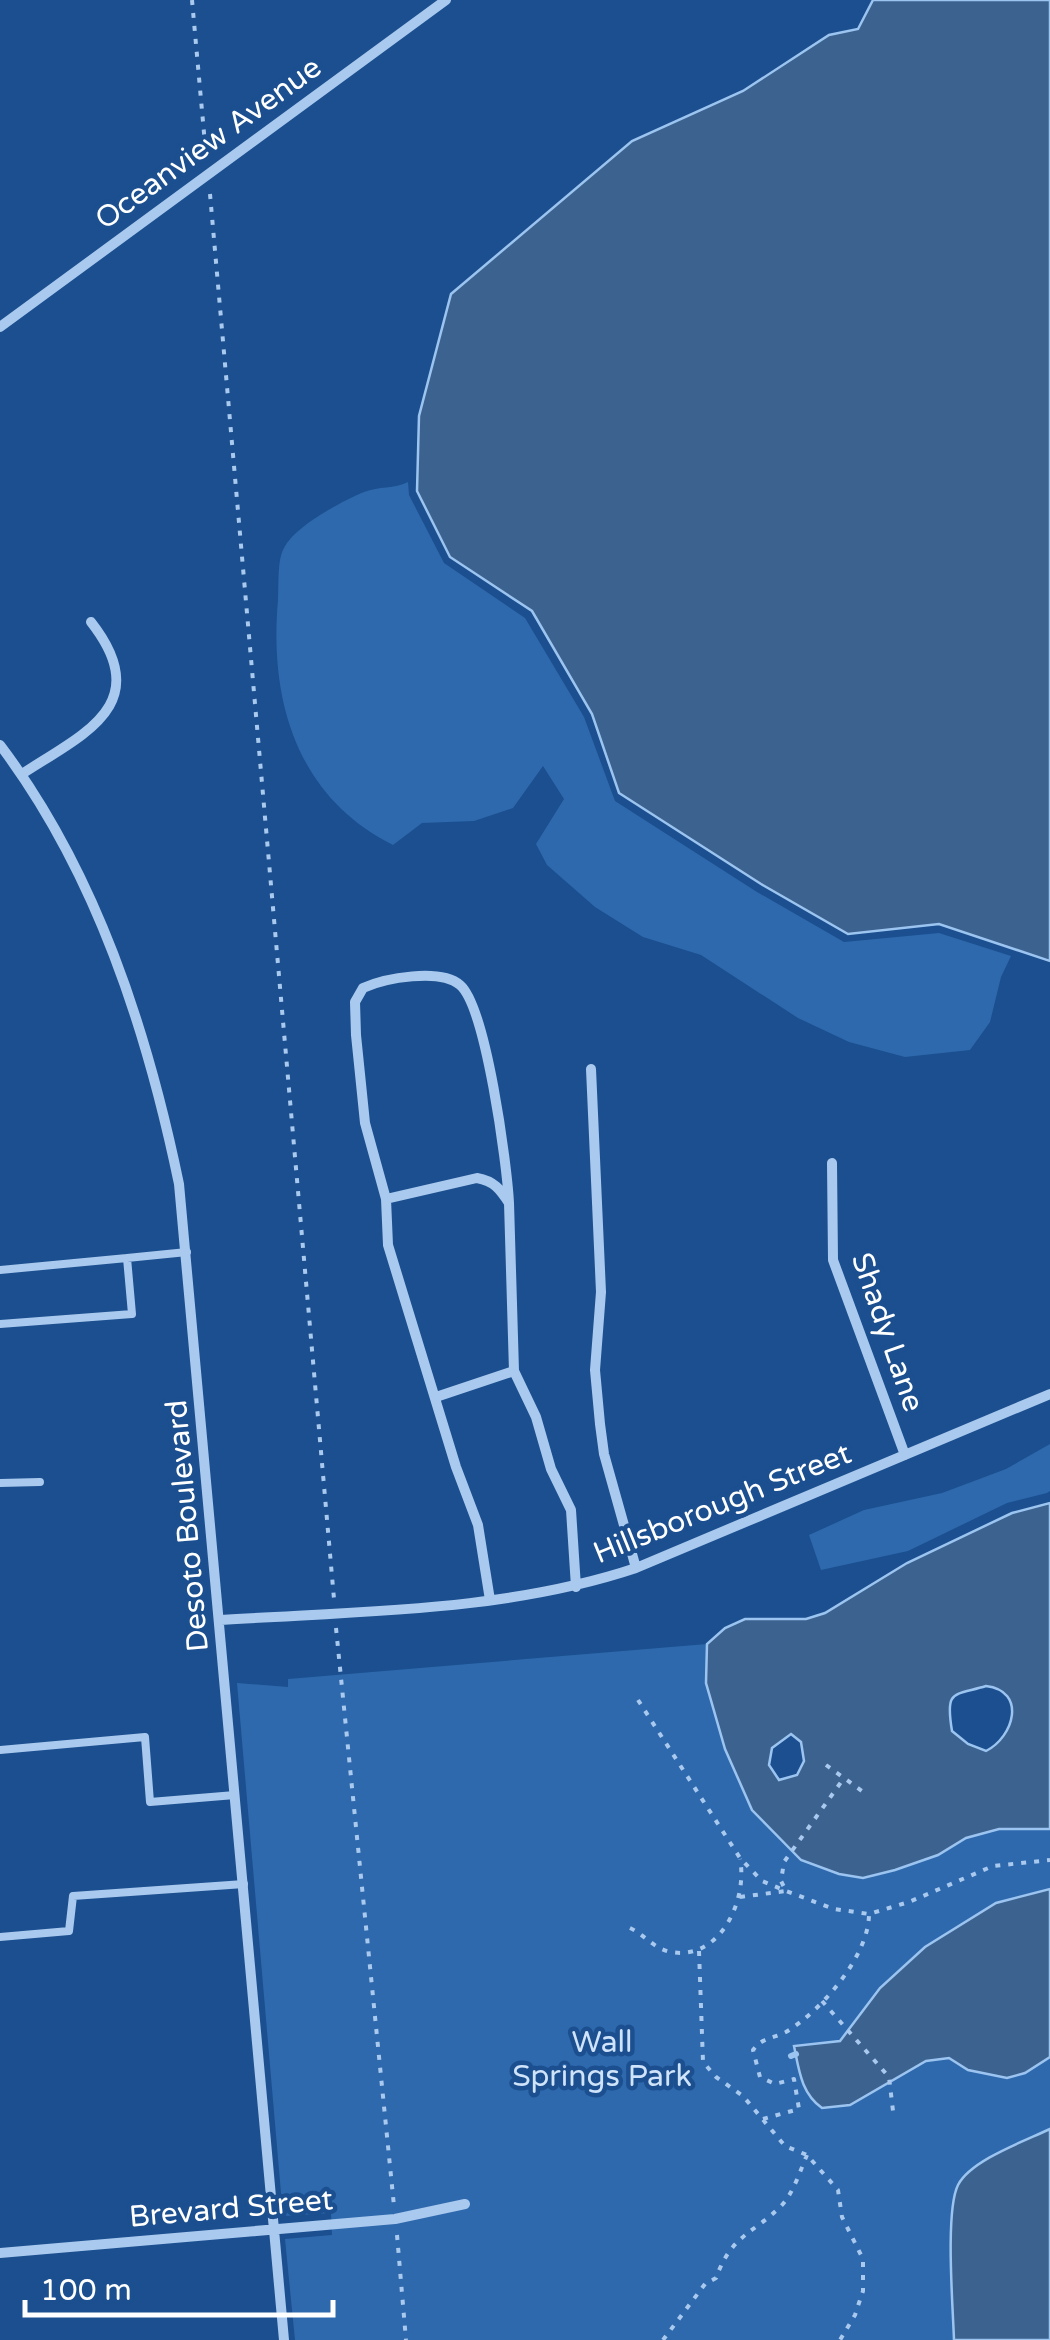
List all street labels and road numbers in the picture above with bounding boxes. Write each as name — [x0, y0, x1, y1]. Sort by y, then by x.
street label: Oceanview Avenue — [88, 49, 329, 238]
street label: Shady Lane — [843, 1248, 932, 1416]
street label: Desoto Boulevard — [158, 1398, 217, 1653]
street label: Hillsborough Street — [588, 1435, 856, 1572]
street label: Brevard Street — [128, 2181, 335, 2236]

